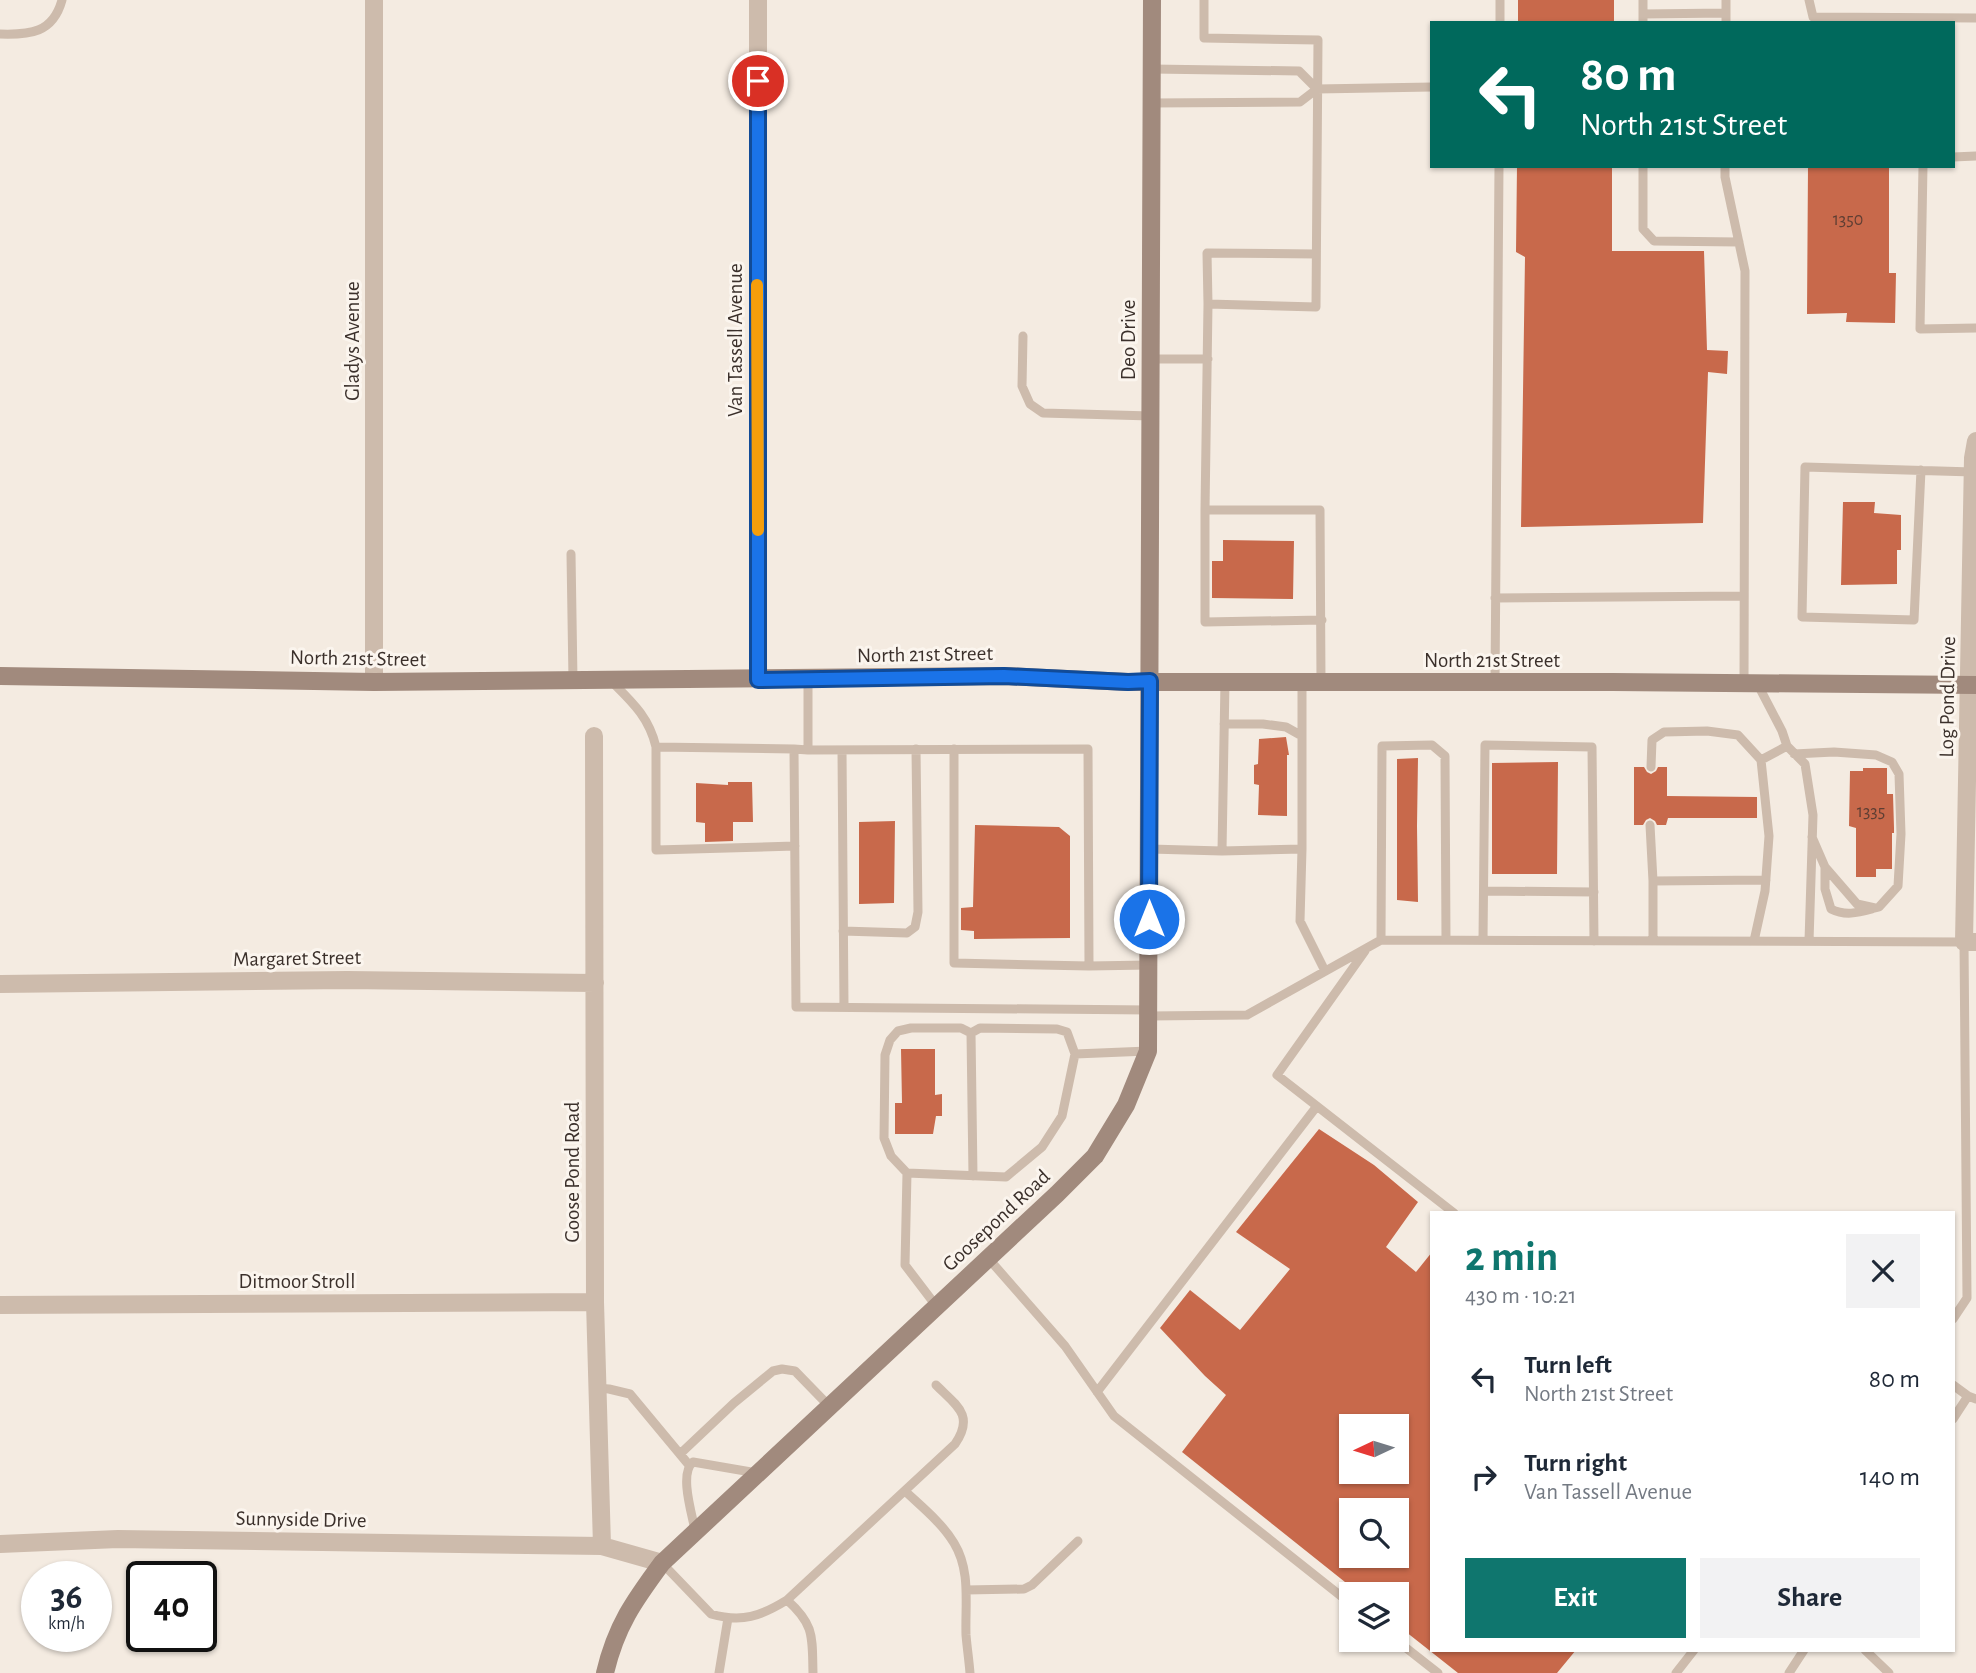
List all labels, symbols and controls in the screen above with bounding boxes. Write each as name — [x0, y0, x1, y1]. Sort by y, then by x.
icon: left — [1465, 49, 1556, 140]
pin — [728, 51, 788, 111]
text: 80 m — [1580, 51, 1677, 100]
icon: arrive — [739, 62, 777, 100]
text: North 21st Street — [1580, 109, 1787, 141]
house number: 1350 — [1833, 211, 1863, 229]
street label: Van Tassell Avenue — [725, 263, 746, 417]
street label: Gladys Avenue — [342, 281, 363, 401]
street label: Deo Drive — [1118, 300, 1139, 380]
street label: Log Pond Drive — [1936, 636, 1959, 758]
street label: North 21st Street — [857, 643, 993, 666]
street label: North 21st Street — [290, 647, 426, 670]
street label: North 21st Street — [1424, 650, 1560, 671]
house number: 1335 — [1857, 803, 1885, 821]
position arrow — [1112, 882, 1186, 956]
street label: Margaret Street — [233, 947, 362, 970]
street label: Goose Pond Road — [562, 1101, 583, 1242]
street label: Goosepond Road — [939, 1166, 1054, 1275]
button: close — [1846, 1234, 1920, 1308]
text: 2 min — [1465, 1236, 1558, 1278]
street label: Ditmoor Stroll — [239, 1271, 355, 1292]
text: 430 m · 10:21 — [1465, 1285, 1576, 1308]
text: Turn left — [1524, 1352, 1612, 1378]
icon: left — [1465, 1360, 1503, 1398]
text: 80 m — [1869, 1366, 1920, 1392]
text: North 21st Street — [1524, 1383, 1673, 1406]
north arrow — [1339, 1414, 1409, 1484]
map controls — [1339, 1414, 1409, 1652]
text: Turn right — [1524, 1450, 1627, 1476]
icon: right — [1465, 1458, 1503, 1496]
text: 140 m — [1860, 1464, 1920, 1490]
text: Van Tassell Avenue — [1524, 1481, 1692, 1504]
button: search — [1339, 1498, 1409, 1568]
street label: Sunnyside Drive — [235, 1508, 367, 1531]
button: Exit — [1465, 1558, 1686, 1638]
button: Share — [1700, 1558, 1920, 1638]
speed limit sign: 40 — [126, 1561, 217, 1652]
text: 36 — [50, 1580, 82, 1615]
button: layers — [1339, 1582, 1409, 1652]
text: km/h — [48, 1615, 85, 1633]

